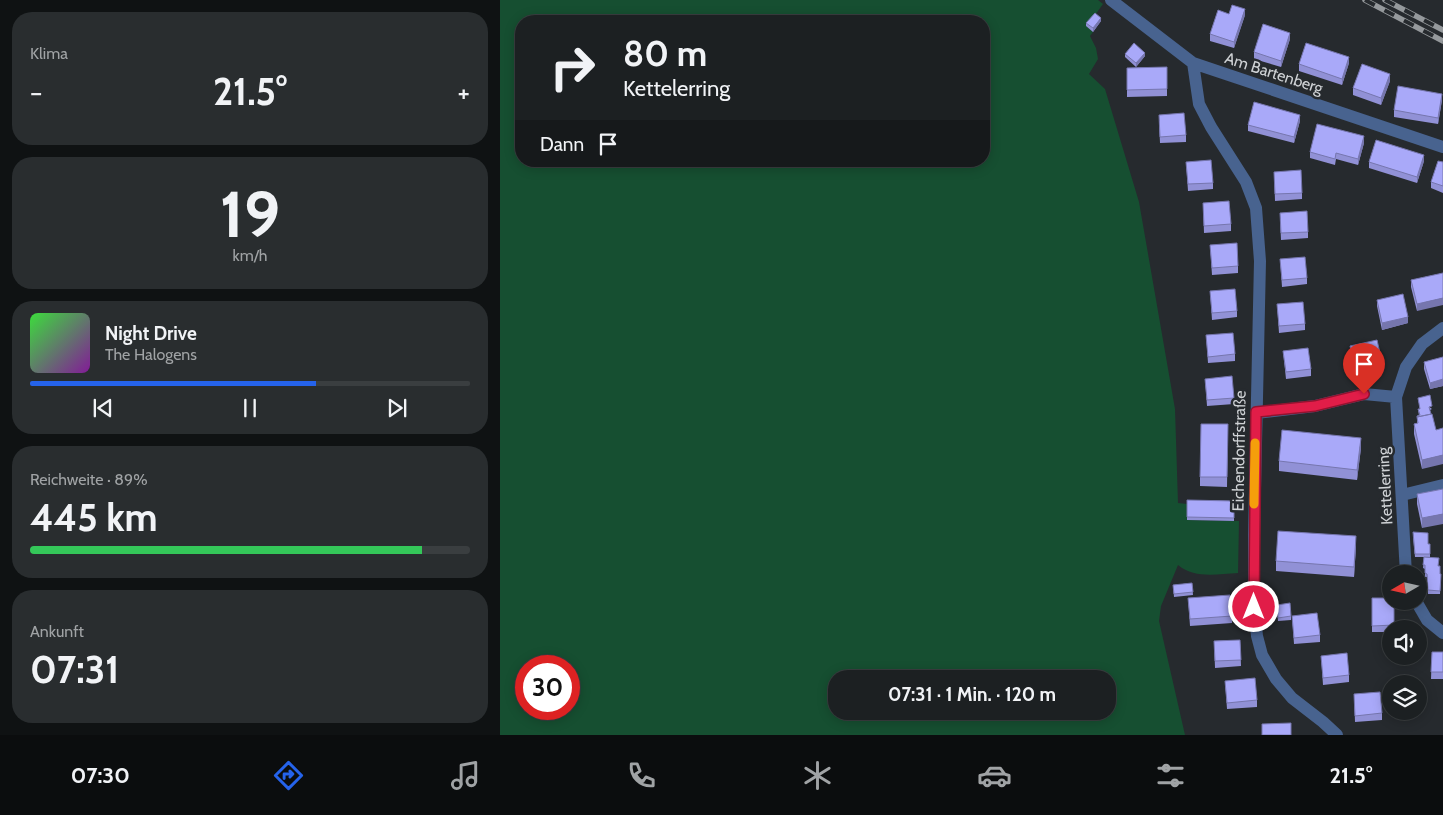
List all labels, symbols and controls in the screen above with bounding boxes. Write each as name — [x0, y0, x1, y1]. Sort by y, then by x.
text: 80 m — [623, 32, 707, 75]
icon: right — [540, 35, 605, 100]
text: Klima — [30, 44, 68, 63]
street label: Am Bartenberg — [1222, 48, 1327, 98]
text: 21.5° — [213, 68, 287, 115]
text: − — [30, 75, 42, 109]
text: + — [458, 75, 470, 109]
text: Kettelerring — [623, 75, 730, 102]
icon: arrive — [594, 130, 622, 158]
text: Dann — [540, 133, 584, 156]
text: 19 — [220, 174, 280, 253]
text: km/h — [232, 246, 268, 265]
text: Night Drive — [105, 322, 197, 345]
pin — [1343, 343, 1385, 394]
text: The Halogens — [105, 345, 197, 364]
icon: arrive — [1350, 350, 1378, 378]
street label: Eichendorffstraße — [1228, 390, 1250, 512]
icon: previous — [89, 394, 117, 422]
icon: pause — [236, 394, 264, 422]
icon: next — [383, 394, 411, 422]
street label: Kettelerring — [1373, 446, 1397, 525]
text: Reichweite · 89% — [30, 470, 148, 489]
text: 445 km — [30, 494, 158, 541]
north arrow — [1382, 565, 1428, 610]
map controls — [1382, 565, 1427, 720]
position arrow — [1227, 580, 1279, 632]
button: sound — [1382, 620, 1427, 665]
text: Ankunft — [30, 622, 84, 641]
text: 07:31 — [30, 646, 119, 693]
speed limit sign: 30 — [515, 655, 580, 720]
button: layers — [1382, 675, 1427, 720]
text: 07:31 · 1 Min. · 120 m — [888, 683, 1056, 706]
icon: directions — [271, 758, 306, 793]
icon: music — [448, 758, 483, 793]
icon: phone — [624, 758, 659, 793]
icon: climate — [800, 758, 835, 793]
icon: car — [977, 758, 1012, 793]
icon: filters — [1153, 758, 1188, 793]
text: 07:30 — [71, 762, 130, 789]
text: 21.5° — [1329, 762, 1372, 789]

